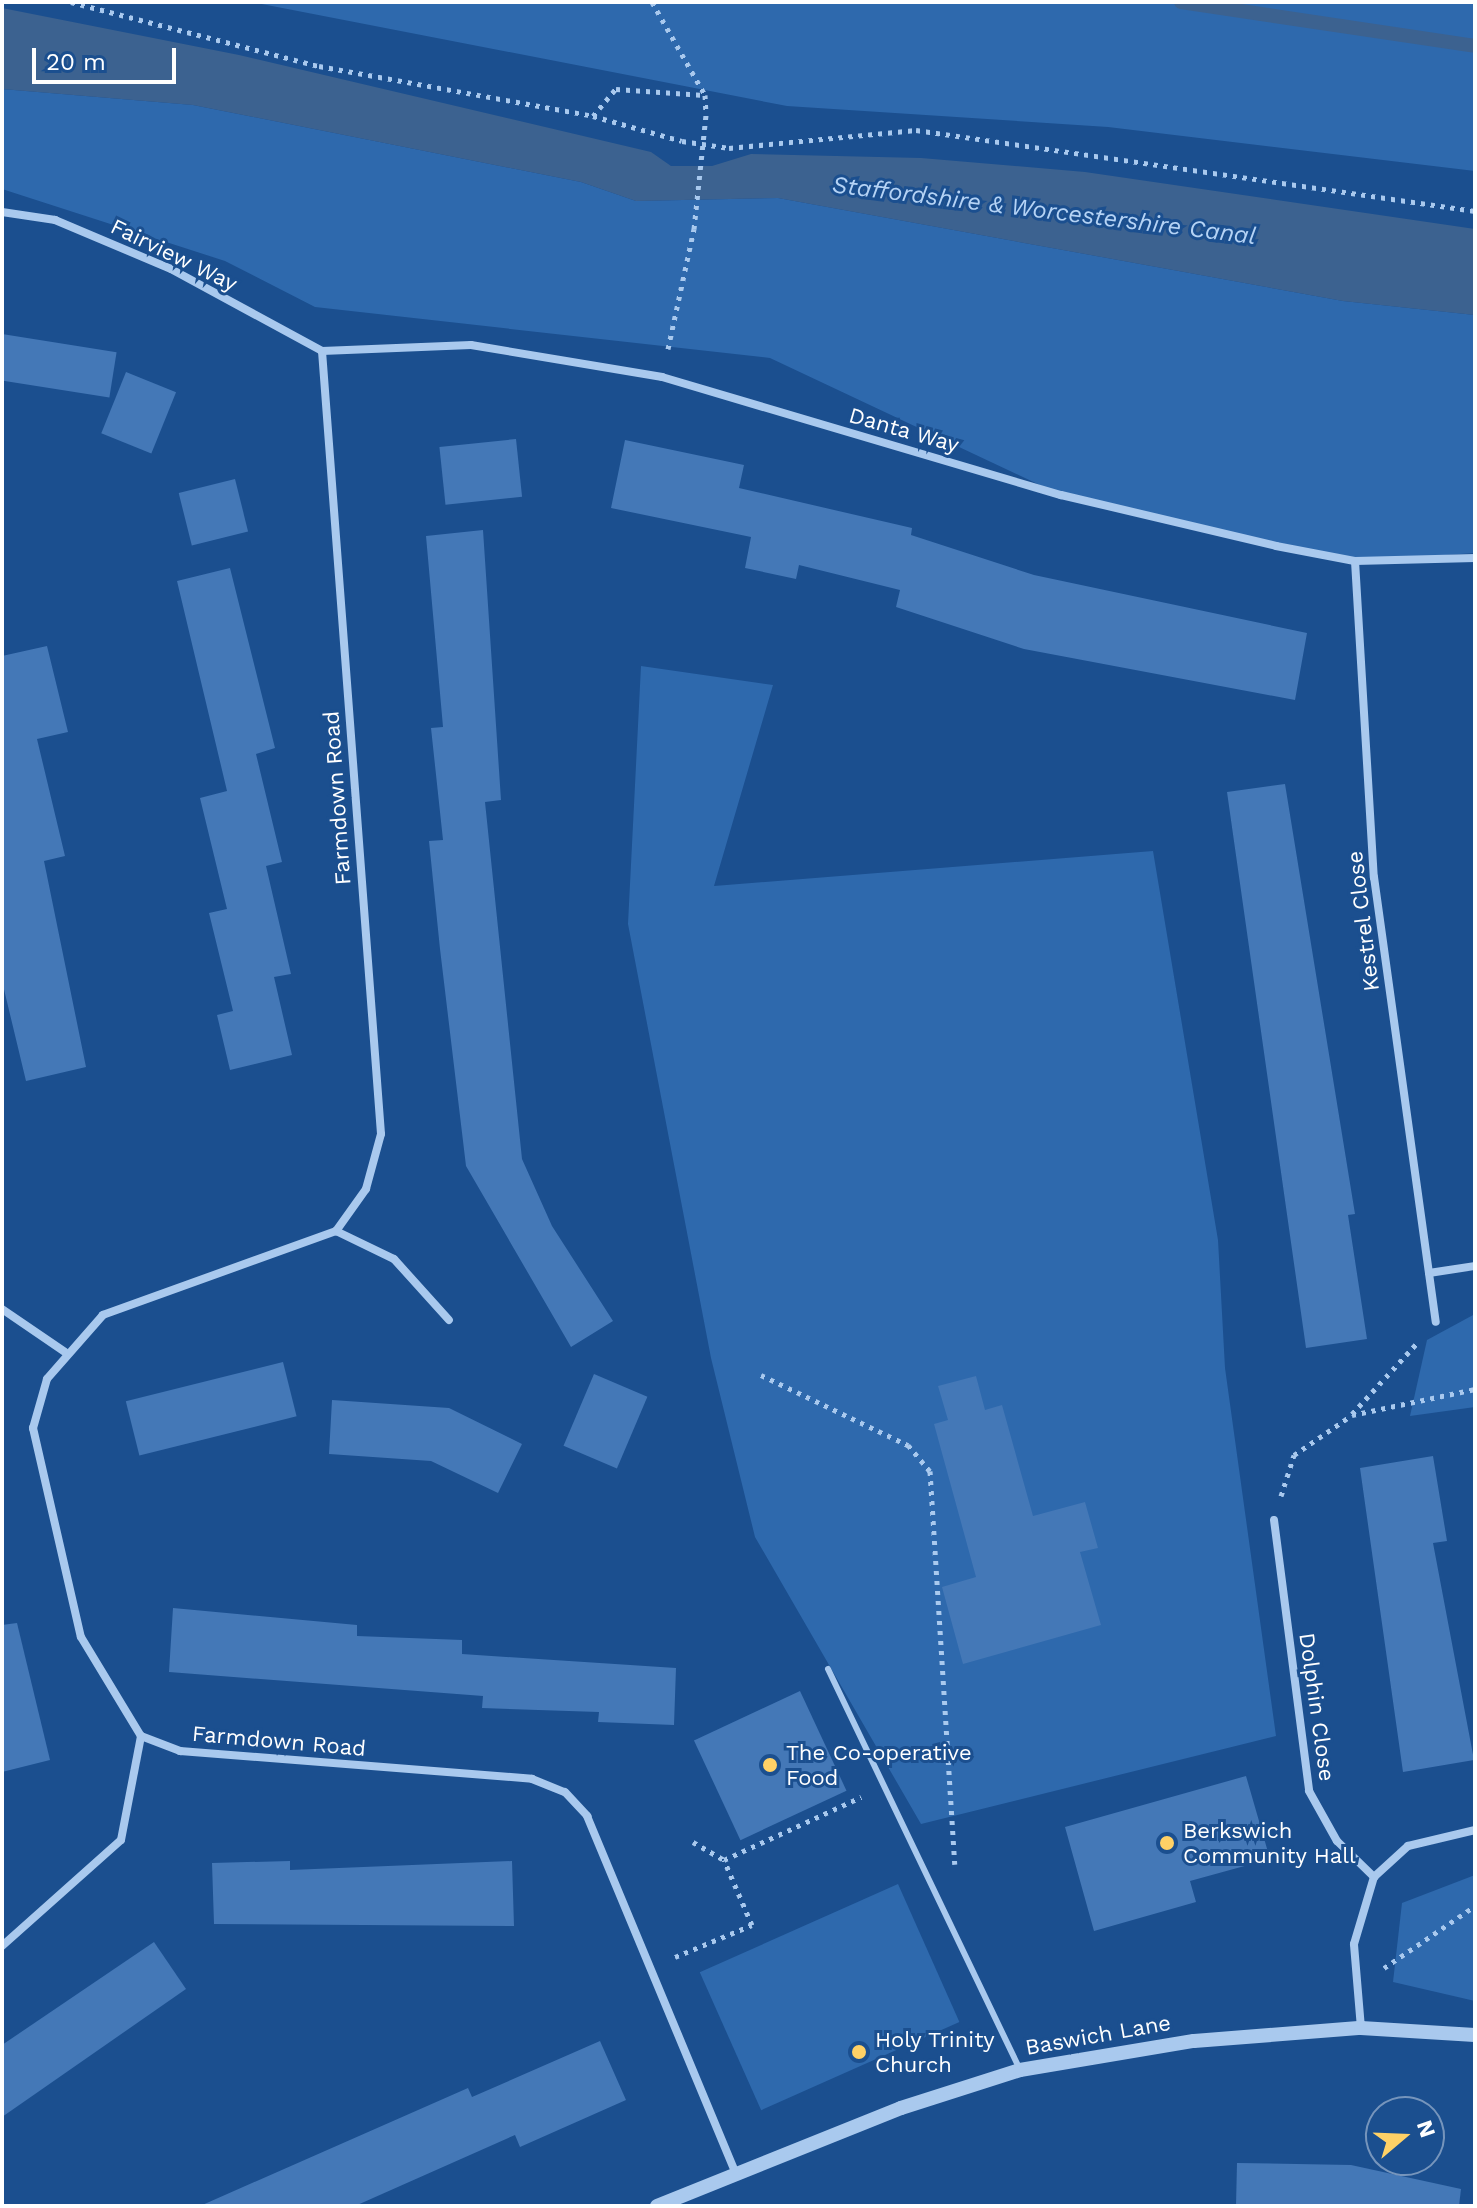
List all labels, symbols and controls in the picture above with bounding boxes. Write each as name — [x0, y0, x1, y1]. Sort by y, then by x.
scale bar — [36, 32, 180, 82]
text: 20 m — [46, 48, 106, 76]
water label: Staffordshire & Worcestershire Canal — [830, 171, 1258, 251]
street label: Fairview Way — [106, 213, 242, 297]
street label: Danta Way — [845, 402, 963, 458]
street label: Farmdown Road — [318, 710, 356, 886]
street label: Kestrel Close — [1341, 849, 1385, 993]
street label: Dolphin Close — [1294, 1631, 1340, 1783]
street label: Farmdown Road — [191, 1720, 367, 1762]
place label: The Co-operative Food — [786, 1739, 972, 1790]
marker: The Co-operative Food — [761, 1756, 779, 1774]
place label: Berkswich Community Hall — [1183, 1817, 1356, 1868]
marker: Berkswich Community Hall — [1158, 1834, 1176, 1852]
street label: Baswich Lane — [1023, 2009, 1173, 2061]
place label: Holy Trinity Church — [875, 2026, 996, 2078]
marker: Holy Trinity Church — [850, 2043, 868, 2061]
north arrow — [1365, 2096, 1445, 2176]
text: N — [1412, 2117, 1441, 2140]

